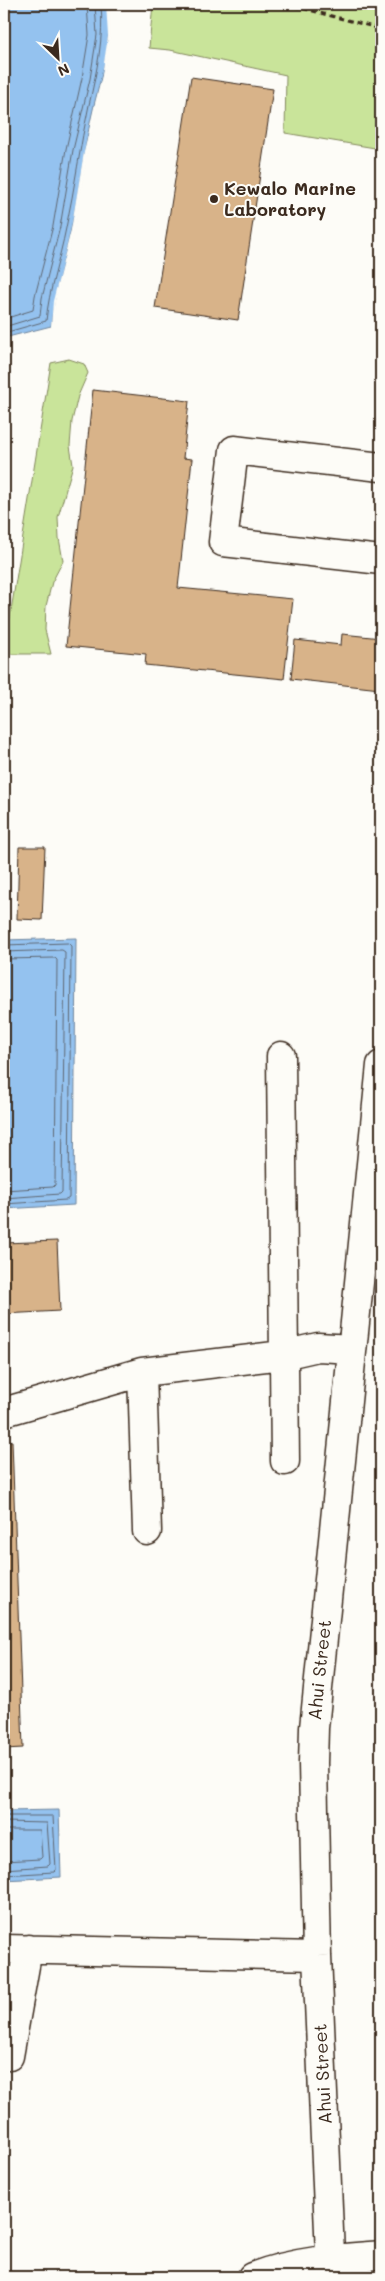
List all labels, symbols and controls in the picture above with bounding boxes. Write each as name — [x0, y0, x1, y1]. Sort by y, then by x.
north arrow — [32, 32, 82, 82]
text: N — [55, 59, 73, 81]
place label: Kewalo Marine Laboratory — [224, 176, 356, 221]
marker: Kewalo Marine Laboratory — [208, 193, 220, 205]
street label: Ahui Street — [302, 1618, 336, 1721]
street label: Ahui Street — [307, 2023, 337, 2125]

